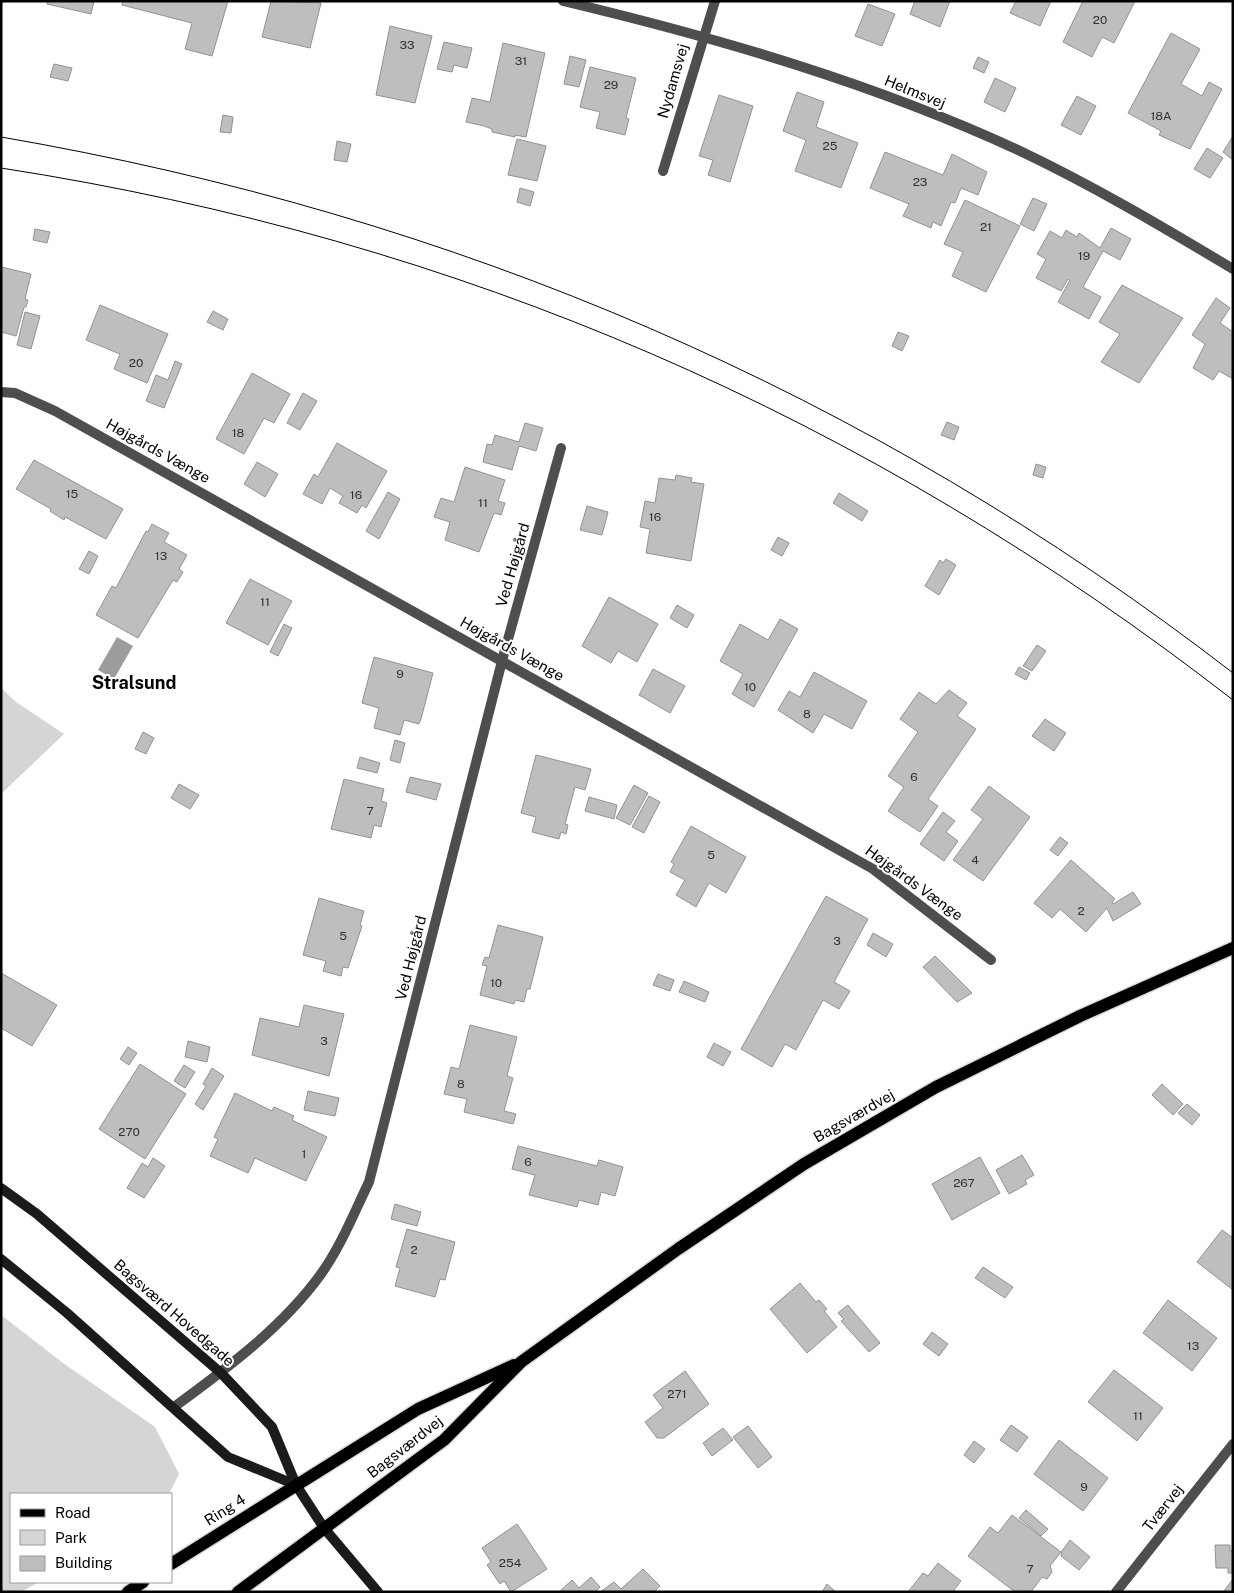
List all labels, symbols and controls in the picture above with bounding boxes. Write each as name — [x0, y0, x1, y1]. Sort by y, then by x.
house number: 20 — [1093, 13, 1107, 27]
house number: 33 — [399, 38, 415, 52]
street label: Nydamsvej — [654, 42, 691, 120]
house number: 31 — [515, 54, 527, 68]
street label: Helmsvej — [882, 72, 948, 112]
house number: 29 — [604, 78, 618, 92]
house number: 18A — [1150, 109, 1172, 123]
house number: 25 — [823, 139, 838, 153]
house number: 23 — [913, 175, 927, 189]
house number: 21 — [980, 220, 992, 234]
house number: 19 — [1078, 249, 1090, 263]
house number: 20 — [129, 356, 143, 370]
street label: Højgårds Vænge — [103, 415, 213, 486]
house number: 18 — [232, 426, 245, 440]
house number: 15 — [66, 487, 79, 501]
house number: 16 — [350, 488, 362, 502]
house number: 11 — [478, 496, 488, 510]
house number: 16 — [649, 510, 661, 524]
street label: Ved Højgård — [492, 521, 533, 609]
house number: 13 — [155, 549, 167, 563]
house number: 11 — [260, 595, 270, 609]
street label: Højgårds Vænge — [457, 613, 567, 684]
house number: 9 — [396, 667, 404, 681]
district label: Stralsund — [92, 672, 176, 693]
house number: 10 — [744, 680, 756, 694]
house number: 8 — [803, 707, 811, 721]
house number: 6 — [910, 770, 918, 784]
house number: 7 — [366, 804, 374, 818]
street label: Højgårds Vænge — [862, 842, 966, 924]
house number: 5 — [707, 848, 715, 862]
house number: 4 — [971, 853, 979, 867]
house number: 2 — [1077, 904, 1085, 918]
street label: Ved Højgård — [392, 914, 429, 1002]
house number: 5 — [339, 929, 347, 943]
house number: 3 — [833, 934, 841, 948]
house number: 10 — [490, 976, 502, 990]
house number: 3 — [320, 1034, 328, 1048]
house number: 8 — [457, 1077, 465, 1091]
street label: Bagsværdvej — [810, 1086, 897, 1146]
house number: 270 — [118, 1125, 140, 1139]
house number: 1 — [302, 1147, 306, 1161]
house number: 6 — [524, 1155, 532, 1169]
house number: 267 — [953, 1176, 975, 1190]
house number: 2 — [410, 1243, 418, 1257]
street label: Bagsværd Hovedgade — [111, 1256, 238, 1369]
house number: 13 — [1187, 1339, 1199, 1353]
house number: 271 — [667, 1387, 687, 1401]
house number: 11 — [1133, 1409, 1143, 1423]
street label: Bagsværdvej — [364, 1412, 446, 1481]
house number: 9 — [1080, 1480, 1088, 1494]
street label: Tværvej — [1139, 1481, 1186, 1535]
street label: Ring 4 — [201, 1490, 248, 1529]
legend — [10, 1493, 172, 1583]
text: Road — [55, 1504, 91, 1521]
text: Park — [55, 1529, 87, 1546]
text: Building — [55, 1554, 113, 1571]
house number: 254 — [499, 1556, 522, 1570]
house number: 7 — [1026, 1562, 1034, 1576]

